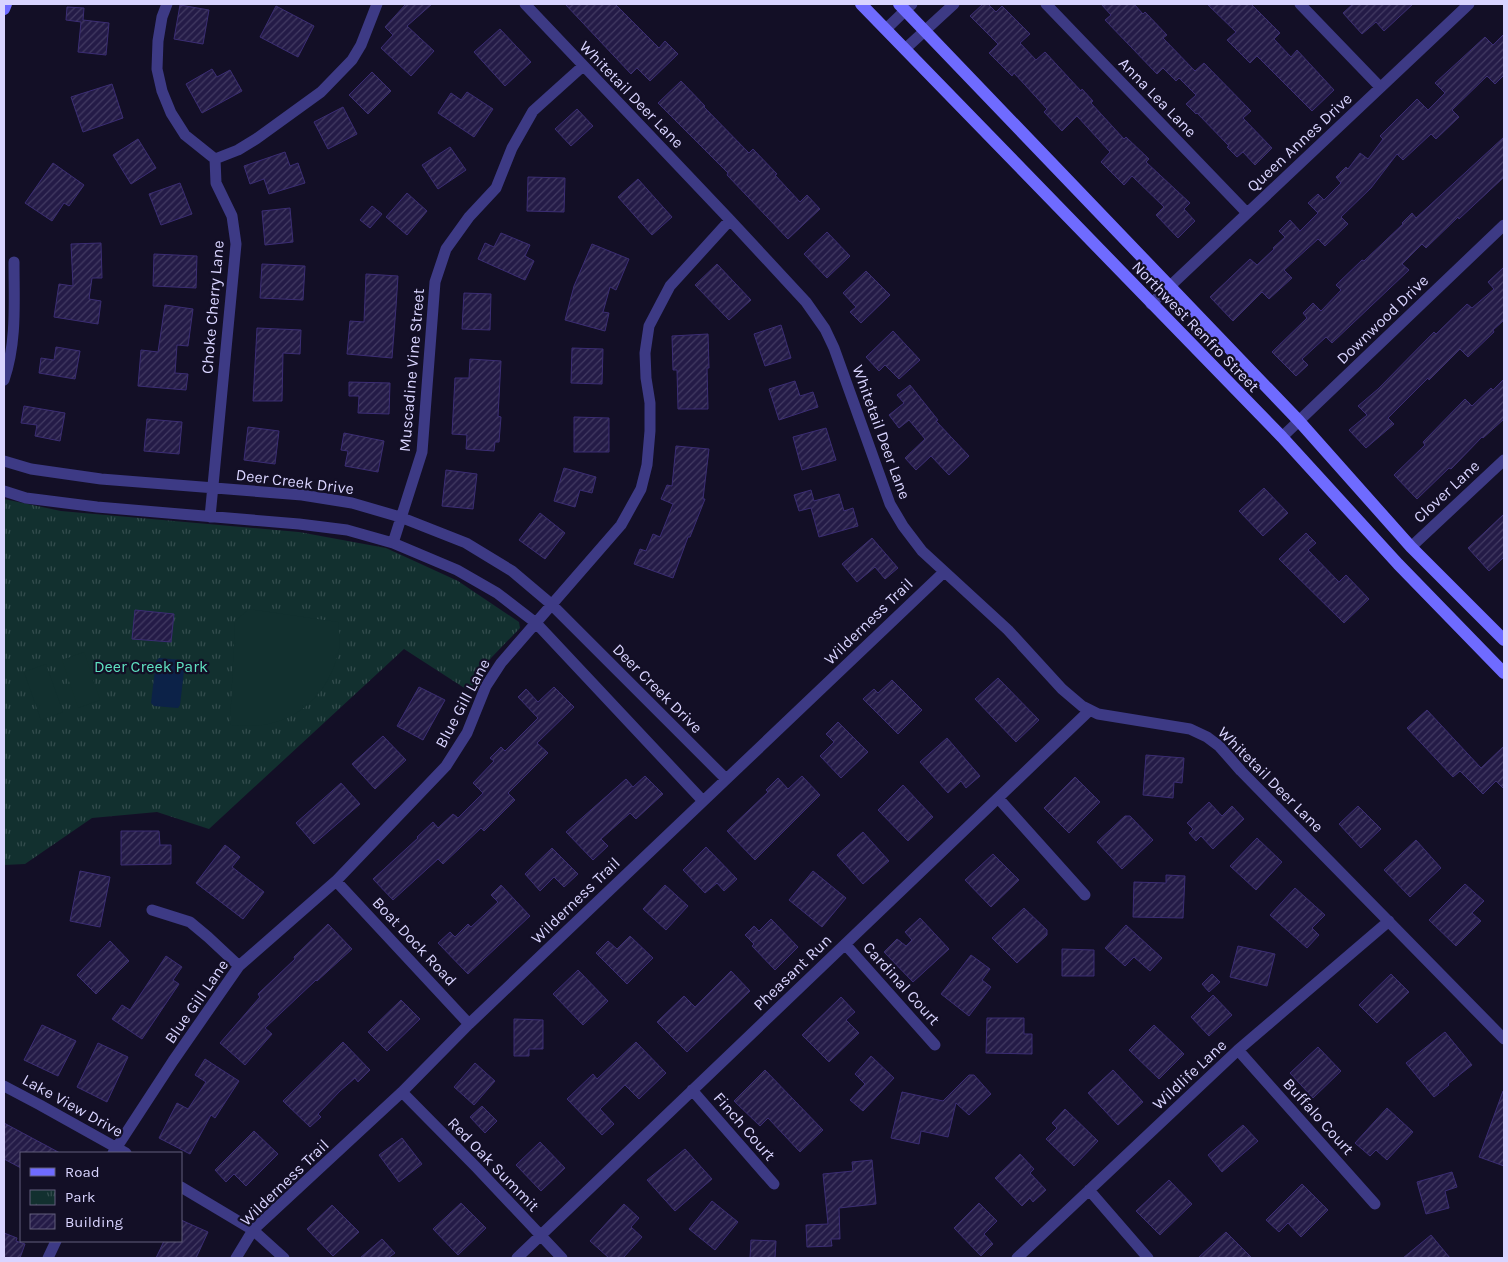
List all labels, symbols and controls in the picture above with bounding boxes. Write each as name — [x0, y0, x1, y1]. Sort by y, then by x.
street label: Whitetail Deer Lane — [576, 37, 688, 152]
street label: Anna Lea Lane — [1115, 53, 1200, 141]
street label: Queen Annes Drive — [1243, 89, 1356, 196]
street label: Choke Cherry Lane — [197, 240, 228, 375]
street label: Northwest Renfro Street — [1128, 257, 1263, 396]
street label: Downwood Drive — [1332, 271, 1432, 368]
street label: Muscadine Vine Street — [395, 288, 428, 453]
street label: Whitetail Deer Lane — [848, 362, 915, 502]
street label: Clover Lane — [1409, 456, 1483, 527]
street label: Deer Creek Drive — [235, 465, 355, 498]
street label: Wilderness Trail — [820, 574, 917, 669]
street label: Deer Creek Drive — [609, 640, 706, 737]
street label: Blue Gill Lane — [431, 655, 494, 751]
park label: Deer Creek Park — [94, 657, 208, 676]
street label: Whitetail Deer Lane — [1214, 723, 1327, 836]
street label: Wilderness Trail — [527, 853, 624, 948]
street label: Boat Dock Road — [369, 893, 461, 990]
street label: Pheasant Run — [749, 930, 835, 1014]
street label: Cardinal Court — [859, 938, 944, 1029]
street label: Blue Gill Lane — [160, 956, 232, 1047]
street label: Wildlife Lane — [1149, 1035, 1230, 1113]
street label: Lake View Drive — [19, 1070, 126, 1141]
street label: Buffalo Court — [1279, 1074, 1358, 1159]
street label: Finch Court — [710, 1088, 780, 1164]
street label: Red Oak Summit — [444, 1113, 543, 1215]
street label: Wilderness Trail — [236, 1135, 333, 1230]
legend — [20, 1152, 182, 1242]
text: Road — [65, 1163, 100, 1181]
text: Park — [65, 1188, 95, 1206]
text: Building — [65, 1213, 123, 1231]

